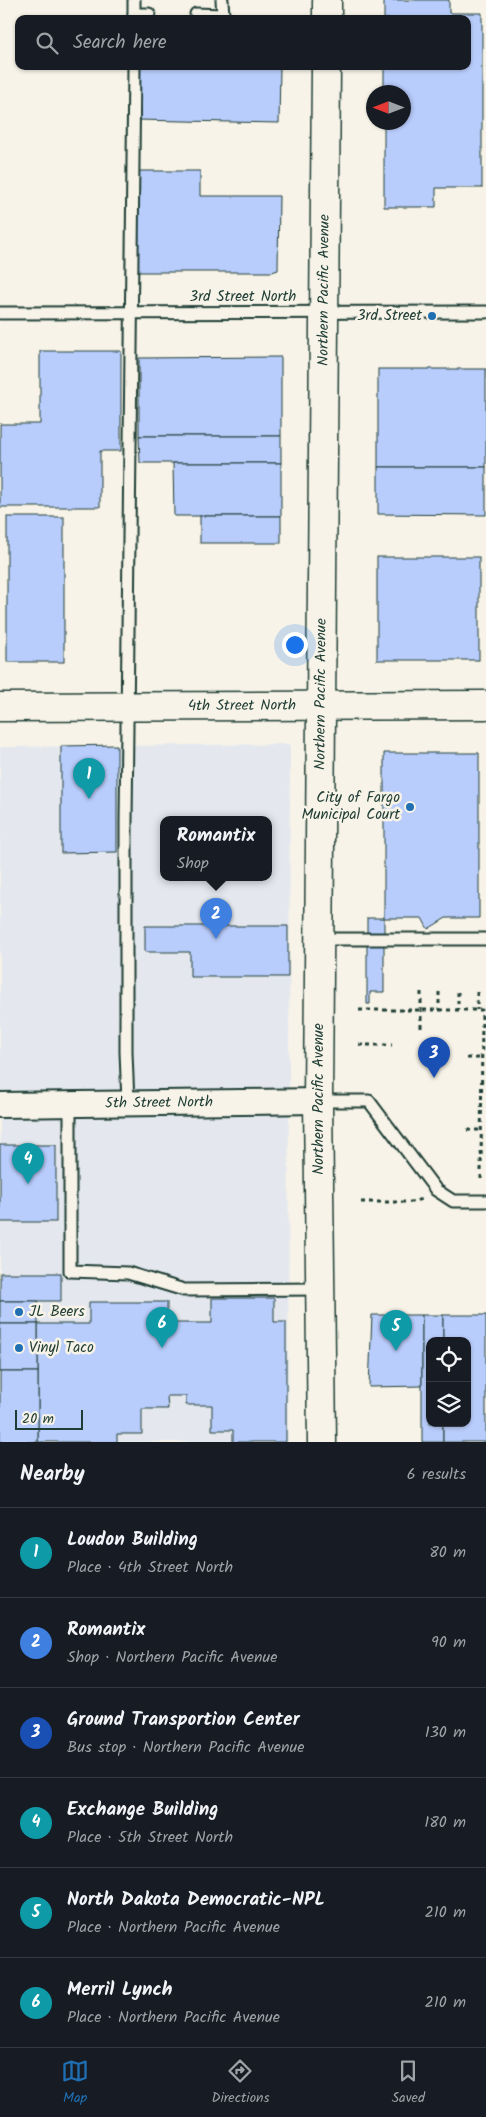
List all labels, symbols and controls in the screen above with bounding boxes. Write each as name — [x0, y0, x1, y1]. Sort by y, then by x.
search box — [15, 15, 471, 70]
text: Search here — [73, 28, 167, 58]
icon: search — [33, 29, 61, 57]
north arrow — [366, 85, 411, 130]
street label: Northern Pacific Avenue — [312, 214, 337, 366]
street label: 3rd Street North — [190, 285, 296, 309]
place label: 3rd Street — [357, 304, 422, 328]
marker: 3rd Street — [426, 310, 438, 322]
street label: Northern Pacific Avenue — [309, 618, 334, 770]
your location — [282, 632, 308, 658]
street label: 4th Street North — [188, 694, 296, 718]
pin: 1 — [73, 758, 105, 799]
place label: City of Fargo Municipal Court — [301, 786, 400, 827]
marker: City of Fargo Municipal Court — [404, 801, 416, 813]
popup — [160, 816, 272, 881]
text: Romantix — [177, 821, 255, 851]
text: Shop — [177, 851, 209, 876]
pin: 2 — [200, 898, 232, 939]
street label: Northern Pacific Avenue — [307, 1023, 331, 1175]
pin: 3 — [418, 1037, 450, 1078]
street label: 5th Street North — [105, 1090, 213, 1116]
pin: 4 — [12, 1143, 44, 1184]
place label: JL Beers — [29, 1300, 85, 1324]
marker: JL Beers — [13, 1306, 25, 1318]
pin: 6 — [146, 1307, 178, 1348]
pin: 5 — [380, 1310, 412, 1351]
place label: Vinyl Taco — [29, 1336, 94, 1360]
map controls — [426, 1337, 471, 1427]
button: locate — [426, 1337, 471, 1382]
marker: Vinyl Taco — [13, 1342, 25, 1354]
button: layers — [426, 1382, 471, 1427]
scale bar — [15, 1407, 82, 1430]
text: 20 m — [22, 1408, 54, 1430]
text: Nearby — [20, 1458, 85, 1491]
text: 6 results — [407, 1462, 466, 1487]
text: Loudon Building — [67, 1525, 198, 1555]
text: 1 — [34, 1540, 38, 1565]
text: 80 m — [429, 1540, 466, 1565]
text: Place · 4th Street North — [67, 1555, 233, 1580]
text: Romantix — [67, 1615, 145, 1645]
text: 2 — [31, 1630, 41, 1655]
text: 90 m — [431, 1630, 466, 1655]
text: Shop · Northern Pacific Avenue — [67, 1645, 277, 1670]
text: Ground Transportion Center — [67, 1705, 300, 1735]
text: 3 — [32, 1720, 40, 1745]
text: 130 m — [425, 1720, 466, 1745]
text: Bus stop · Northern Pacific Avenue — [67, 1735, 304, 1760]
text: Exchange Building — [67, 1795, 218, 1825]
text: 4 — [32, 1810, 40, 1835]
text: 180 m — [424, 1810, 466, 1835]
text: Place · 5th Street North — [67, 1825, 233, 1850]
text: North Dakota Democratic-NPL — [67, 1885, 325, 1915]
text: 5 — [32, 1900, 40, 1925]
text: 210 m — [425, 1900, 466, 1925]
text: Place · Northern Pacific Avenue — [67, 1915, 280, 1940]
text: Merril Lynch — [67, 1975, 172, 2005]
text: 6 — [32, 1990, 40, 2015]
text: 210 m — [425, 1990, 466, 2015]
text: Place · Northern Pacific Avenue — [67, 2005, 280, 2030]
tab: Map — [61, 2057, 89, 2109]
tab: Directions — [211, 2057, 269, 2109]
tab: Saved — [392, 2057, 425, 2109]

